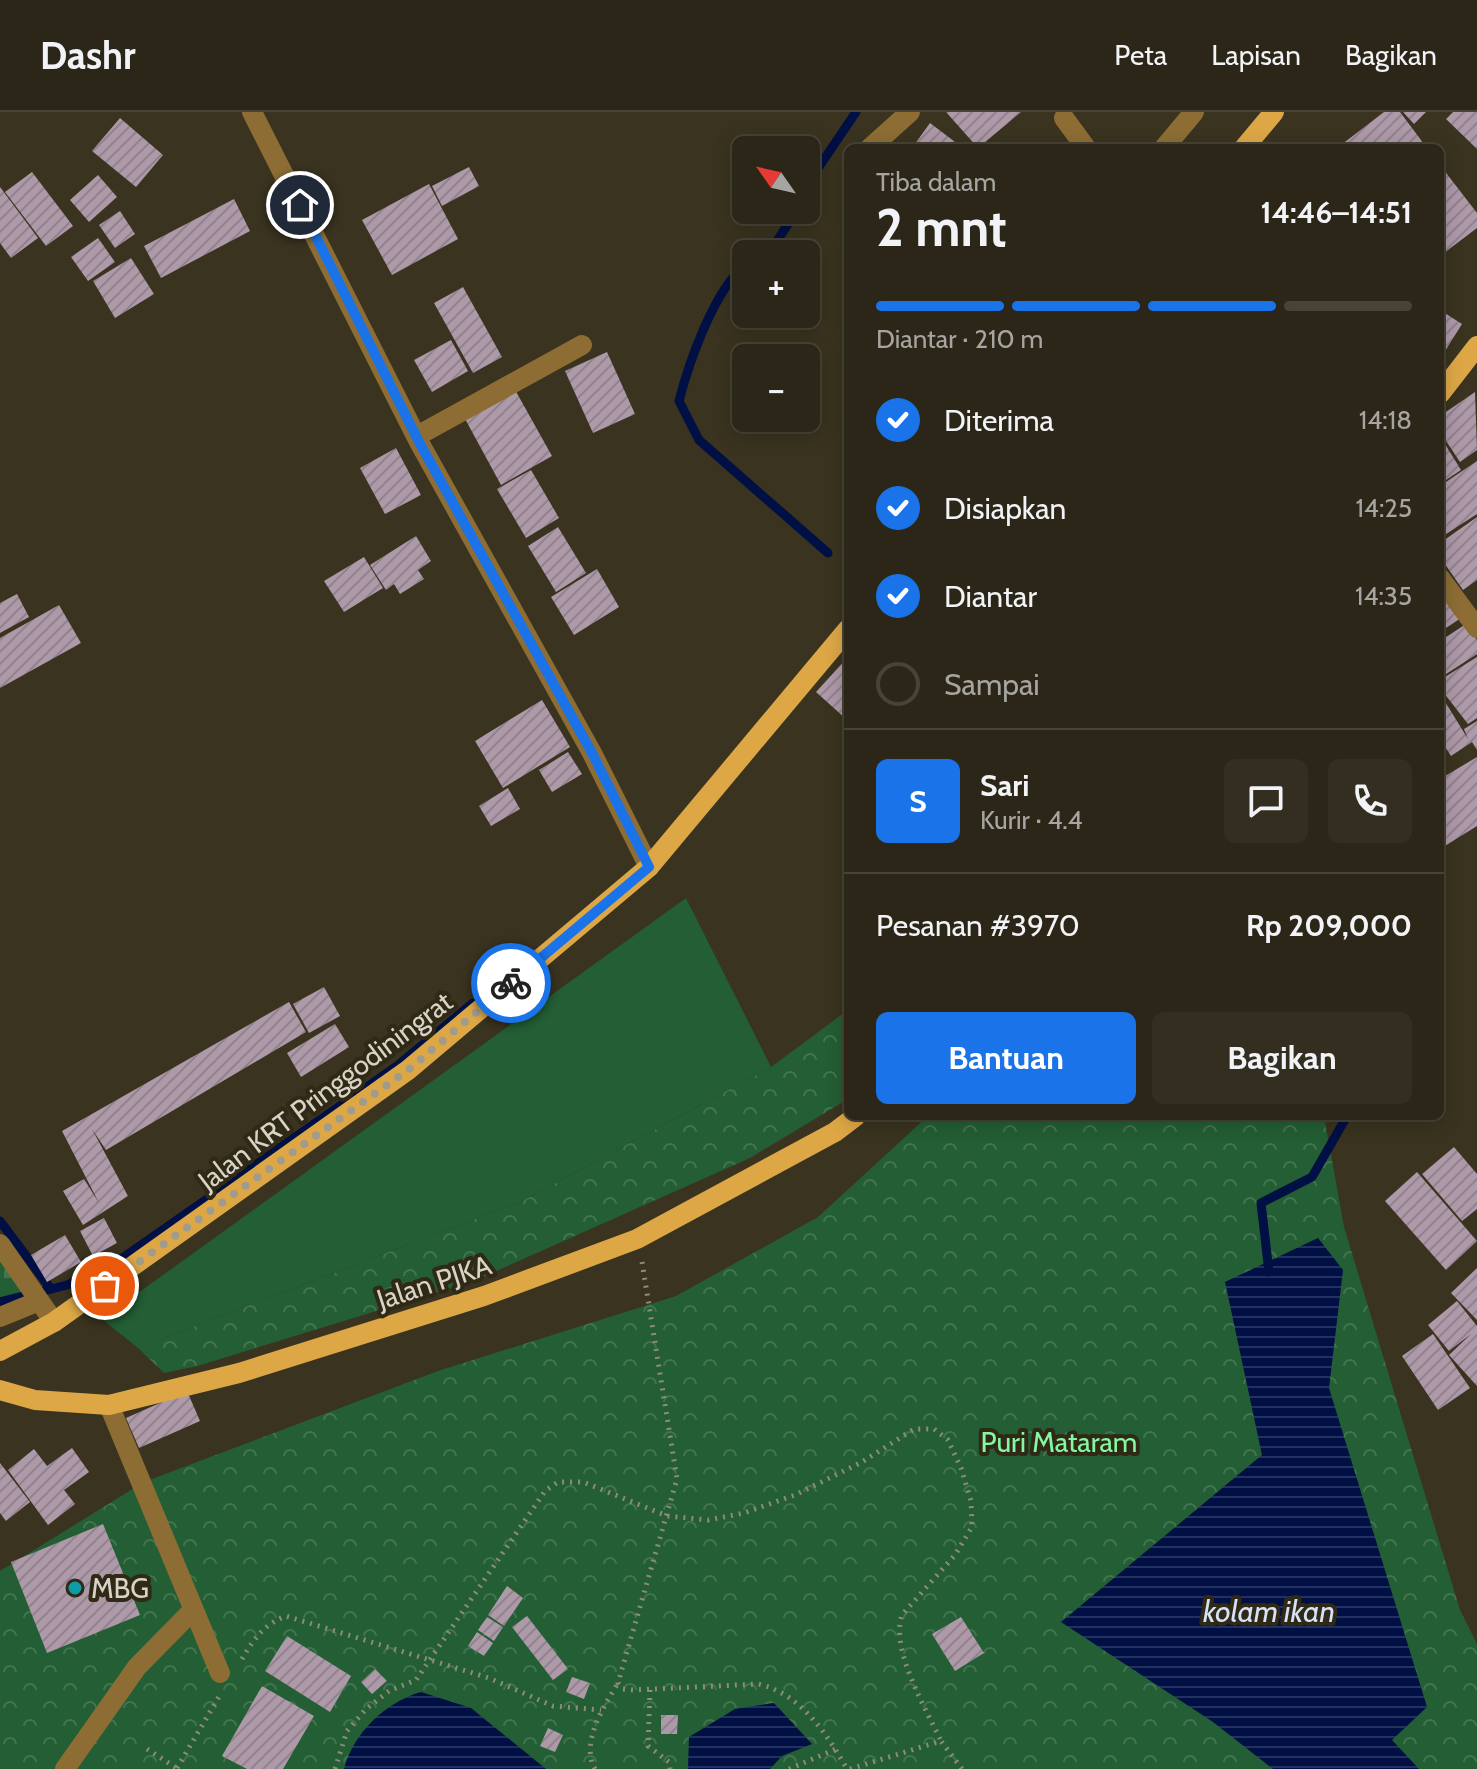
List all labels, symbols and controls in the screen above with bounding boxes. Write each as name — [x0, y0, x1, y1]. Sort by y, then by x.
text: Dashr — [40, 32, 136, 79]
text: Peta — [1114, 38, 1167, 72]
text: Lapisan — [1211, 38, 1301, 72]
text: Bagikan — [1345, 38, 1437, 72]
north arrow — [732, 136, 820, 224]
map controls — [732, 136, 820, 432]
text: Tiba dalam — [876, 166, 996, 198]
pin — [266, 171, 334, 239]
icon: home — [278, 183, 322, 227]
text: 14:46–14:51 — [1260, 194, 1412, 231]
text: 2 mnt — [876, 196, 1007, 259]
button: + — [732, 240, 820, 328]
text: Diantar · 210 m — [876, 323, 1043, 355]
button: − — [732, 344, 820, 432]
icon: check — [876, 398, 920, 442]
text: Diterima — [944, 402, 1054, 439]
text: 14:18 — [1359, 404, 1412, 436]
icon: check — [876, 486, 920, 530]
text: Disiapkan — [944, 490, 1066, 527]
text: 14:25 — [1355, 492, 1412, 524]
icon: check — [876, 574, 920, 618]
text: Diantar — [944, 578, 1037, 615]
text: 14:35 — [1355, 580, 1412, 612]
text: Sampai — [944, 666, 1040, 703]
button: chat — [1224, 759, 1308, 843]
button: phone — [1328, 759, 1412, 843]
text: Sari — [980, 767, 1029, 804]
text: S — [909, 783, 927, 820]
text: Kurir · 4.4 — [980, 804, 1083, 836]
text: Pesanan #3970 — [876, 907, 1080, 944]
text: Rp 209,000 — [1246, 907, 1412, 944]
courier — [471, 943, 551, 1023]
icon: bike — [489, 961, 533, 1005]
street label: Jalan KRT Pringgodiningrat — [190, 984, 459, 1198]
button: Bantuan — [876, 1012, 1136, 1104]
button: Bagikan — [1152, 1012, 1412, 1104]
street label: Jalan PJKA — [371, 1247, 496, 1317]
pin — [71, 1252, 139, 1320]
icon: bag — [83, 1264, 127, 1308]
park label: Puri Mataram — [981, 1425, 1137, 1459]
place label: MBG — [91, 1571, 149, 1605]
marker: MBG — [66, 1579, 84, 1597]
water label: kolam ikan — [1203, 1593, 1335, 1630]

